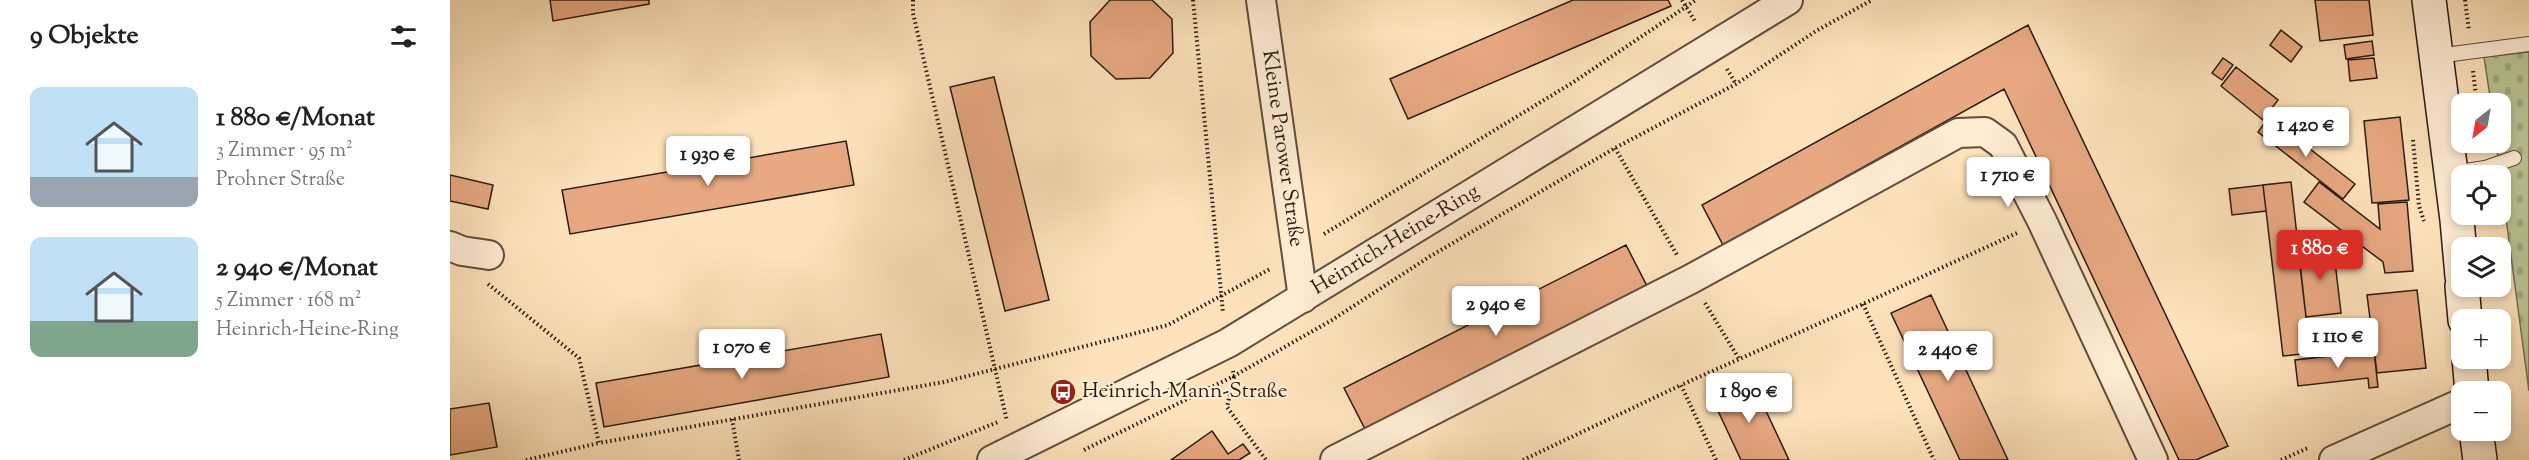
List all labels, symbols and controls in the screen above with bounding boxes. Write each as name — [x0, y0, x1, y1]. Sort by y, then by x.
text: 9 Objekte — [30, 18, 139, 55]
icon: filters — [387, 20, 420, 53]
street label: Kleine Parower Straße — [1253, 48, 1311, 249]
north arrow — [2451, 93, 2511, 153]
map controls — [2451, 93, 2511, 441]
text: 1 880 €/Monat — [216, 100, 375, 137]
pin: 1 420 € — [2251, 107, 2361, 158]
icon: home — [78, 111, 150, 183]
text: 1 420 € — [2277, 112, 2335, 141]
pin: 1 930 € — [653, 136, 763, 187]
text: 3 Zimmer · 95 m² — [216, 137, 353, 166]
text: 1 930 € — [680, 141, 736, 170]
pin: 1 710 € — [1953, 157, 2063, 208]
text: 1 710 € — [1981, 162, 2035, 191]
button: locate — [2451, 165, 2511, 225]
text: Prohner Straße — [216, 166, 345, 195]
street label: Heinrich-Heine-Ring — [1306, 177, 1485, 303]
pin: 1 880 € — [2265, 230, 2375, 281]
text: 1 880 € — [2291, 235, 2349, 264]
button: layers — [2451, 237, 2511, 297]
text: 2 940 €/Monat — [216, 250, 378, 287]
icon: home — [78, 261, 150, 333]
pin: 2 940 € — [1441, 286, 1551, 337]
text: 5 Zimmer · 168 m² — [216, 287, 362, 316]
text: 2 940 € — [1466, 291, 1526, 320]
button: + — [2451, 309, 2511, 369]
text: Heinrich-Heine-Ring — [216, 316, 399, 345]
pin: 1 110 € — [2283, 318, 2393, 369]
text: 1 110 € — [2312, 323, 2364, 352]
pin: 1 070 € — [687, 329, 797, 380]
pin: 2 440 € — [1893, 331, 2003, 382]
text: 1 070 € — [713, 334, 771, 363]
text: 2 440 € — [1918, 336, 1978, 365]
pin: 1 890 € — [1694, 373, 1804, 424]
bus stop icon: Heinrich-Mann-Straße — [1048, 377, 1078, 407]
place label: Heinrich-Mann-Straße — [1082, 377, 1287, 407]
text: 1 890 € — [1720, 378, 1778, 407]
button: − — [2451, 381, 2511, 441]

